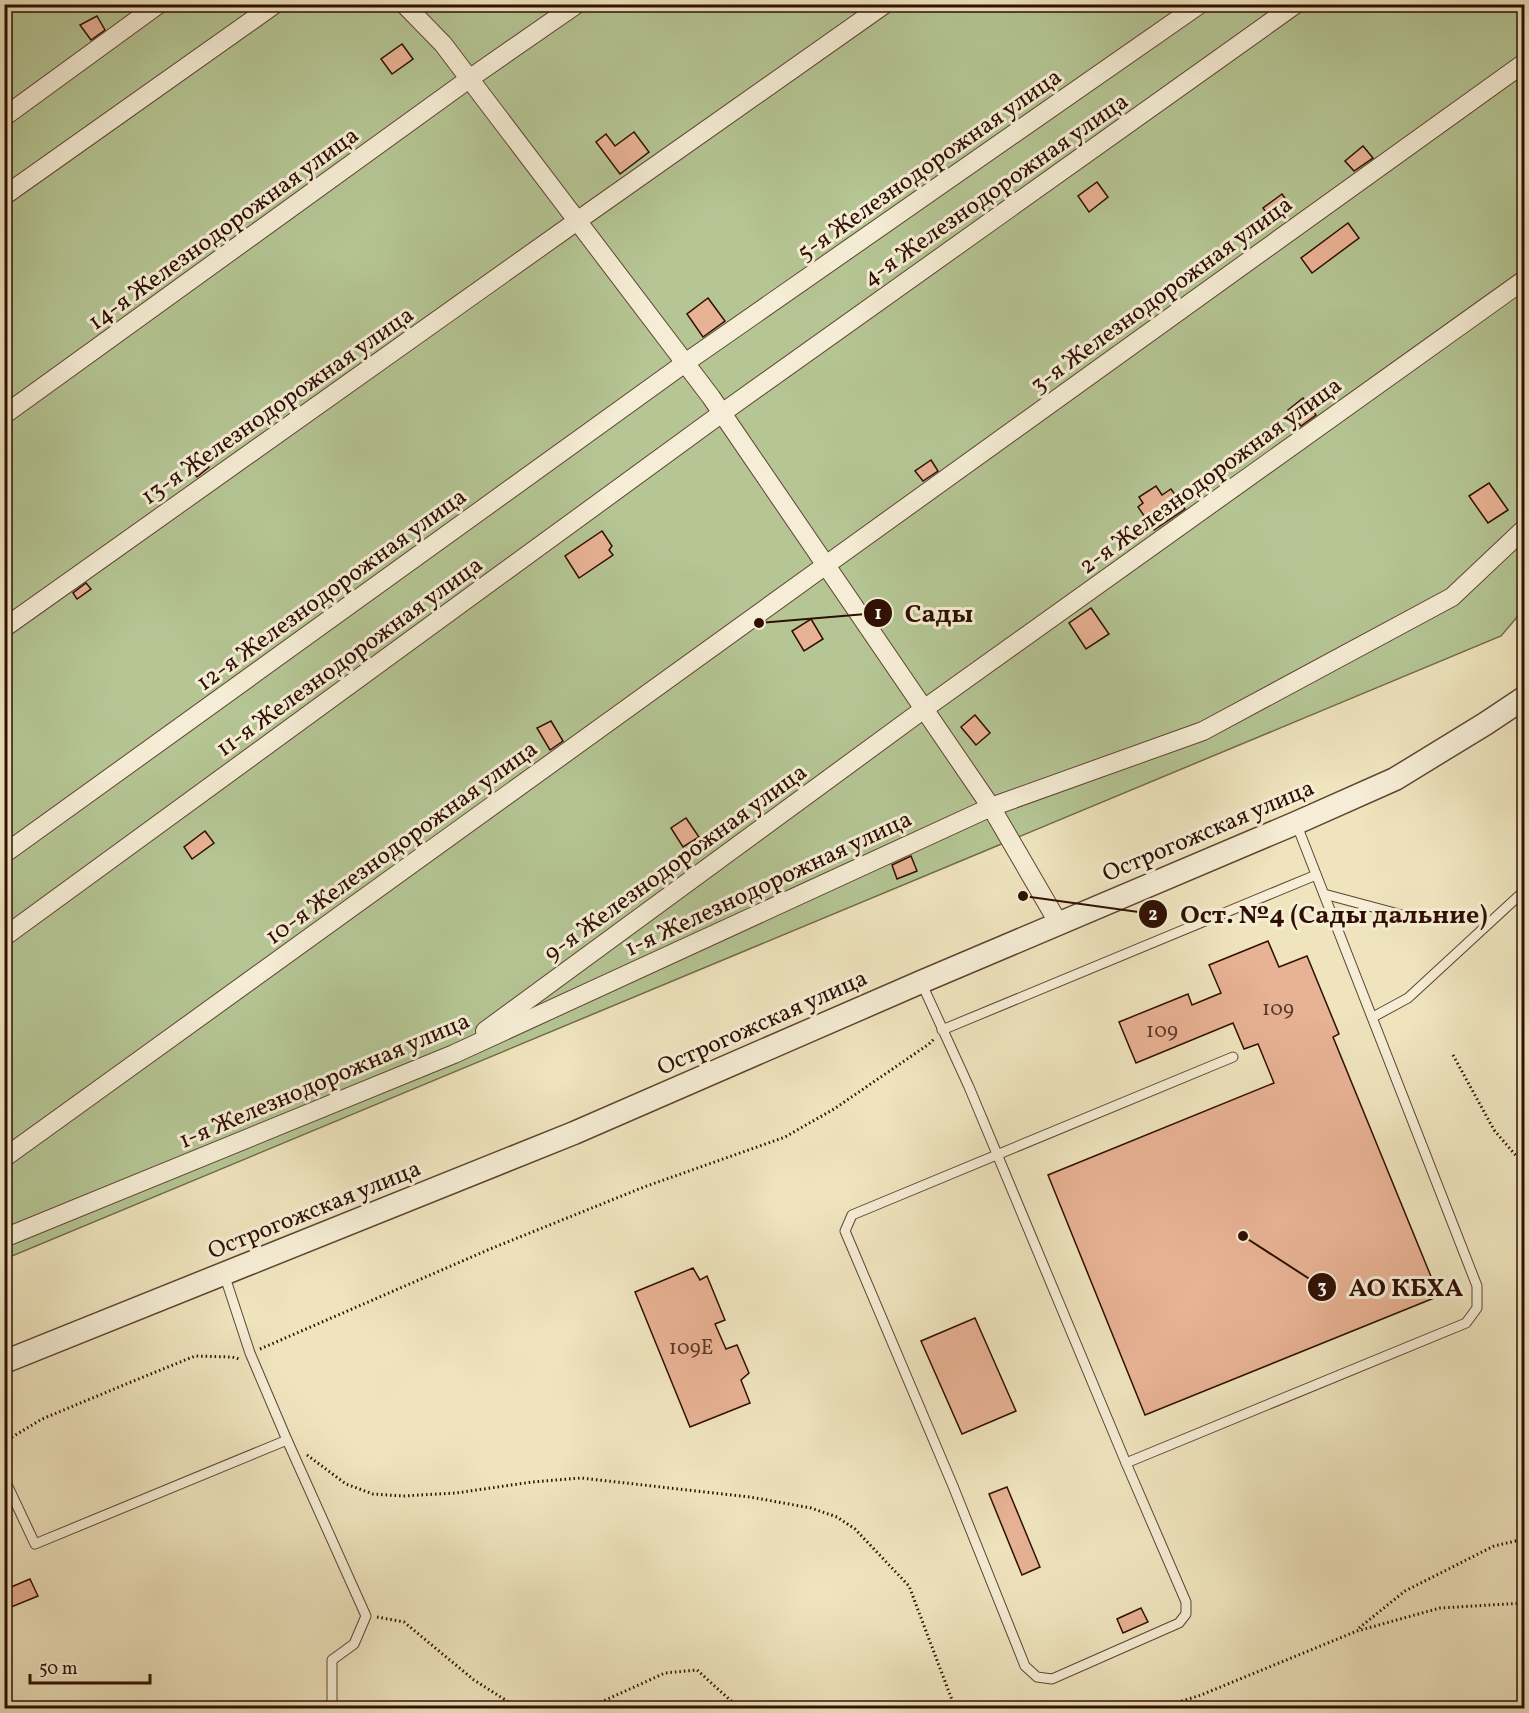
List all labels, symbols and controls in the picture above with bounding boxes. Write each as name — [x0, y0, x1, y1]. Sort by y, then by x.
street label: 5-я Железнодорожная улица — [791, 61, 1069, 270]
street label: 4-я Железнодорожная улица — [856, 85, 1136, 296]
street label: 14-я Железнодорожная улица — [82, 120, 367, 340]
street label: 3-я Железнодорожная улица — [1024, 189, 1300, 403]
street label: 13-я Железнодорожная улица — [135, 299, 422, 514]
street label: 2-я Железнодорожная улица — [1073, 369, 1350, 584]
street label: 12-я Железнодорожная улица — [190, 481, 474, 700]
street label: 11-я Железнодорожная улица — [210, 549, 491, 766]
callout: Сады — [863, 591, 986, 635]
text: Сады — [905, 597, 973, 633]
text: 1 — [874, 602, 882, 627]
street label: 10-я Железнодорожная улица — [259, 733, 545, 954]
street label: 9-я Железнодорожная улица — [538, 756, 815, 971]
street label: Острогожская улица — [1098, 772, 1320, 892]
street label: 1-я Железнодорожная улица — [620, 803, 918, 966]
callout: Ост. №4 (Сады дальние) — [1138, 892, 1500, 936]
text: Ост. №4 (Сады дальние) — [1180, 898, 1488, 934]
text: 2 — [1148, 903, 1158, 928]
street label: Острогожская улица — [652, 962, 873, 1086]
house number: 109 — [1262, 995, 1294, 1024]
street label: 1-я Железнодорожная улица — [174, 1005, 476, 1159]
house number: 109 — [1146, 1017, 1178, 1046]
street label: Острогожская улица — [203, 1153, 426, 1269]
callout: АО КБХА — [1307, 1265, 1475, 1309]
text: АО КБХА — [1349, 1271, 1464, 1307]
text: 3 — [1317, 1276, 1327, 1301]
house number: 109Е — [669, 1334, 713, 1363]
scale bar — [30, 1647, 150, 1685]
text: 50 m — [39, 1657, 78, 1682]

